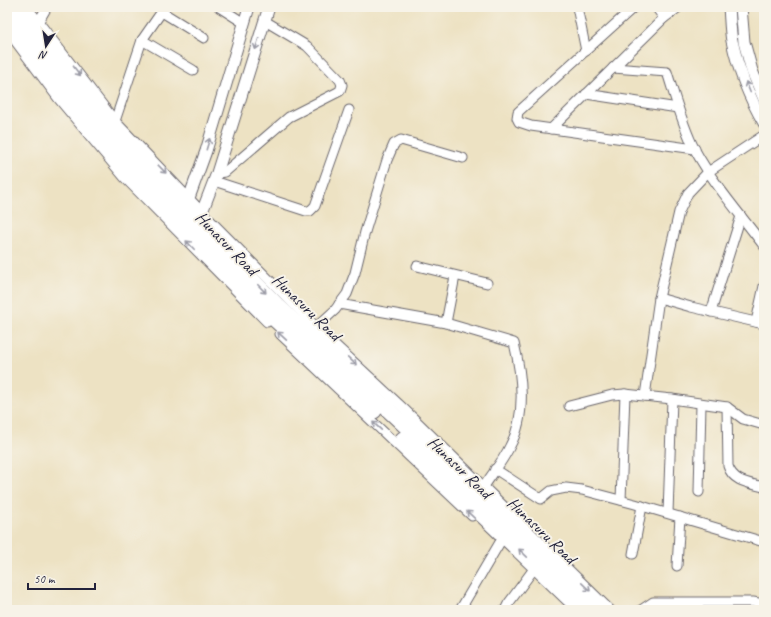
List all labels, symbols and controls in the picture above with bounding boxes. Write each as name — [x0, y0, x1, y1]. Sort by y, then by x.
north arrow — [26, 26, 66, 66]
one-way arrow — [253, 38, 261, 50]
text: N — [37, 48, 49, 63]
one-way arrow — [72, 66, 81, 77]
one-way arrow — [743, 82, 751, 94]
one-way arrow — [205, 138, 212, 151]
one-way arrow — [157, 164, 166, 174]
street label: Hunasur Road — [191, 207, 264, 281]
one-way arrow — [185, 240, 195, 250]
street label: Hunasuru Road — [268, 269, 347, 347]
one-way arrow — [257, 284, 267, 294]
one-way arrow — [277, 332, 287, 341]
one-way arrow — [347, 356, 357, 366]
one-way arrow — [372, 421, 382, 430]
street label: Hunasur Road — [423, 432, 498, 505]
street label: Hunasuru Road — [503, 492, 582, 570]
one-way arrow — [466, 510, 476, 520]
one-way arrow — [518, 548, 528, 558]
scale bar — [28, 565, 95, 591]
text: 50 m — [34, 571, 56, 587]
one-way arrow — [581, 582, 591, 592]

